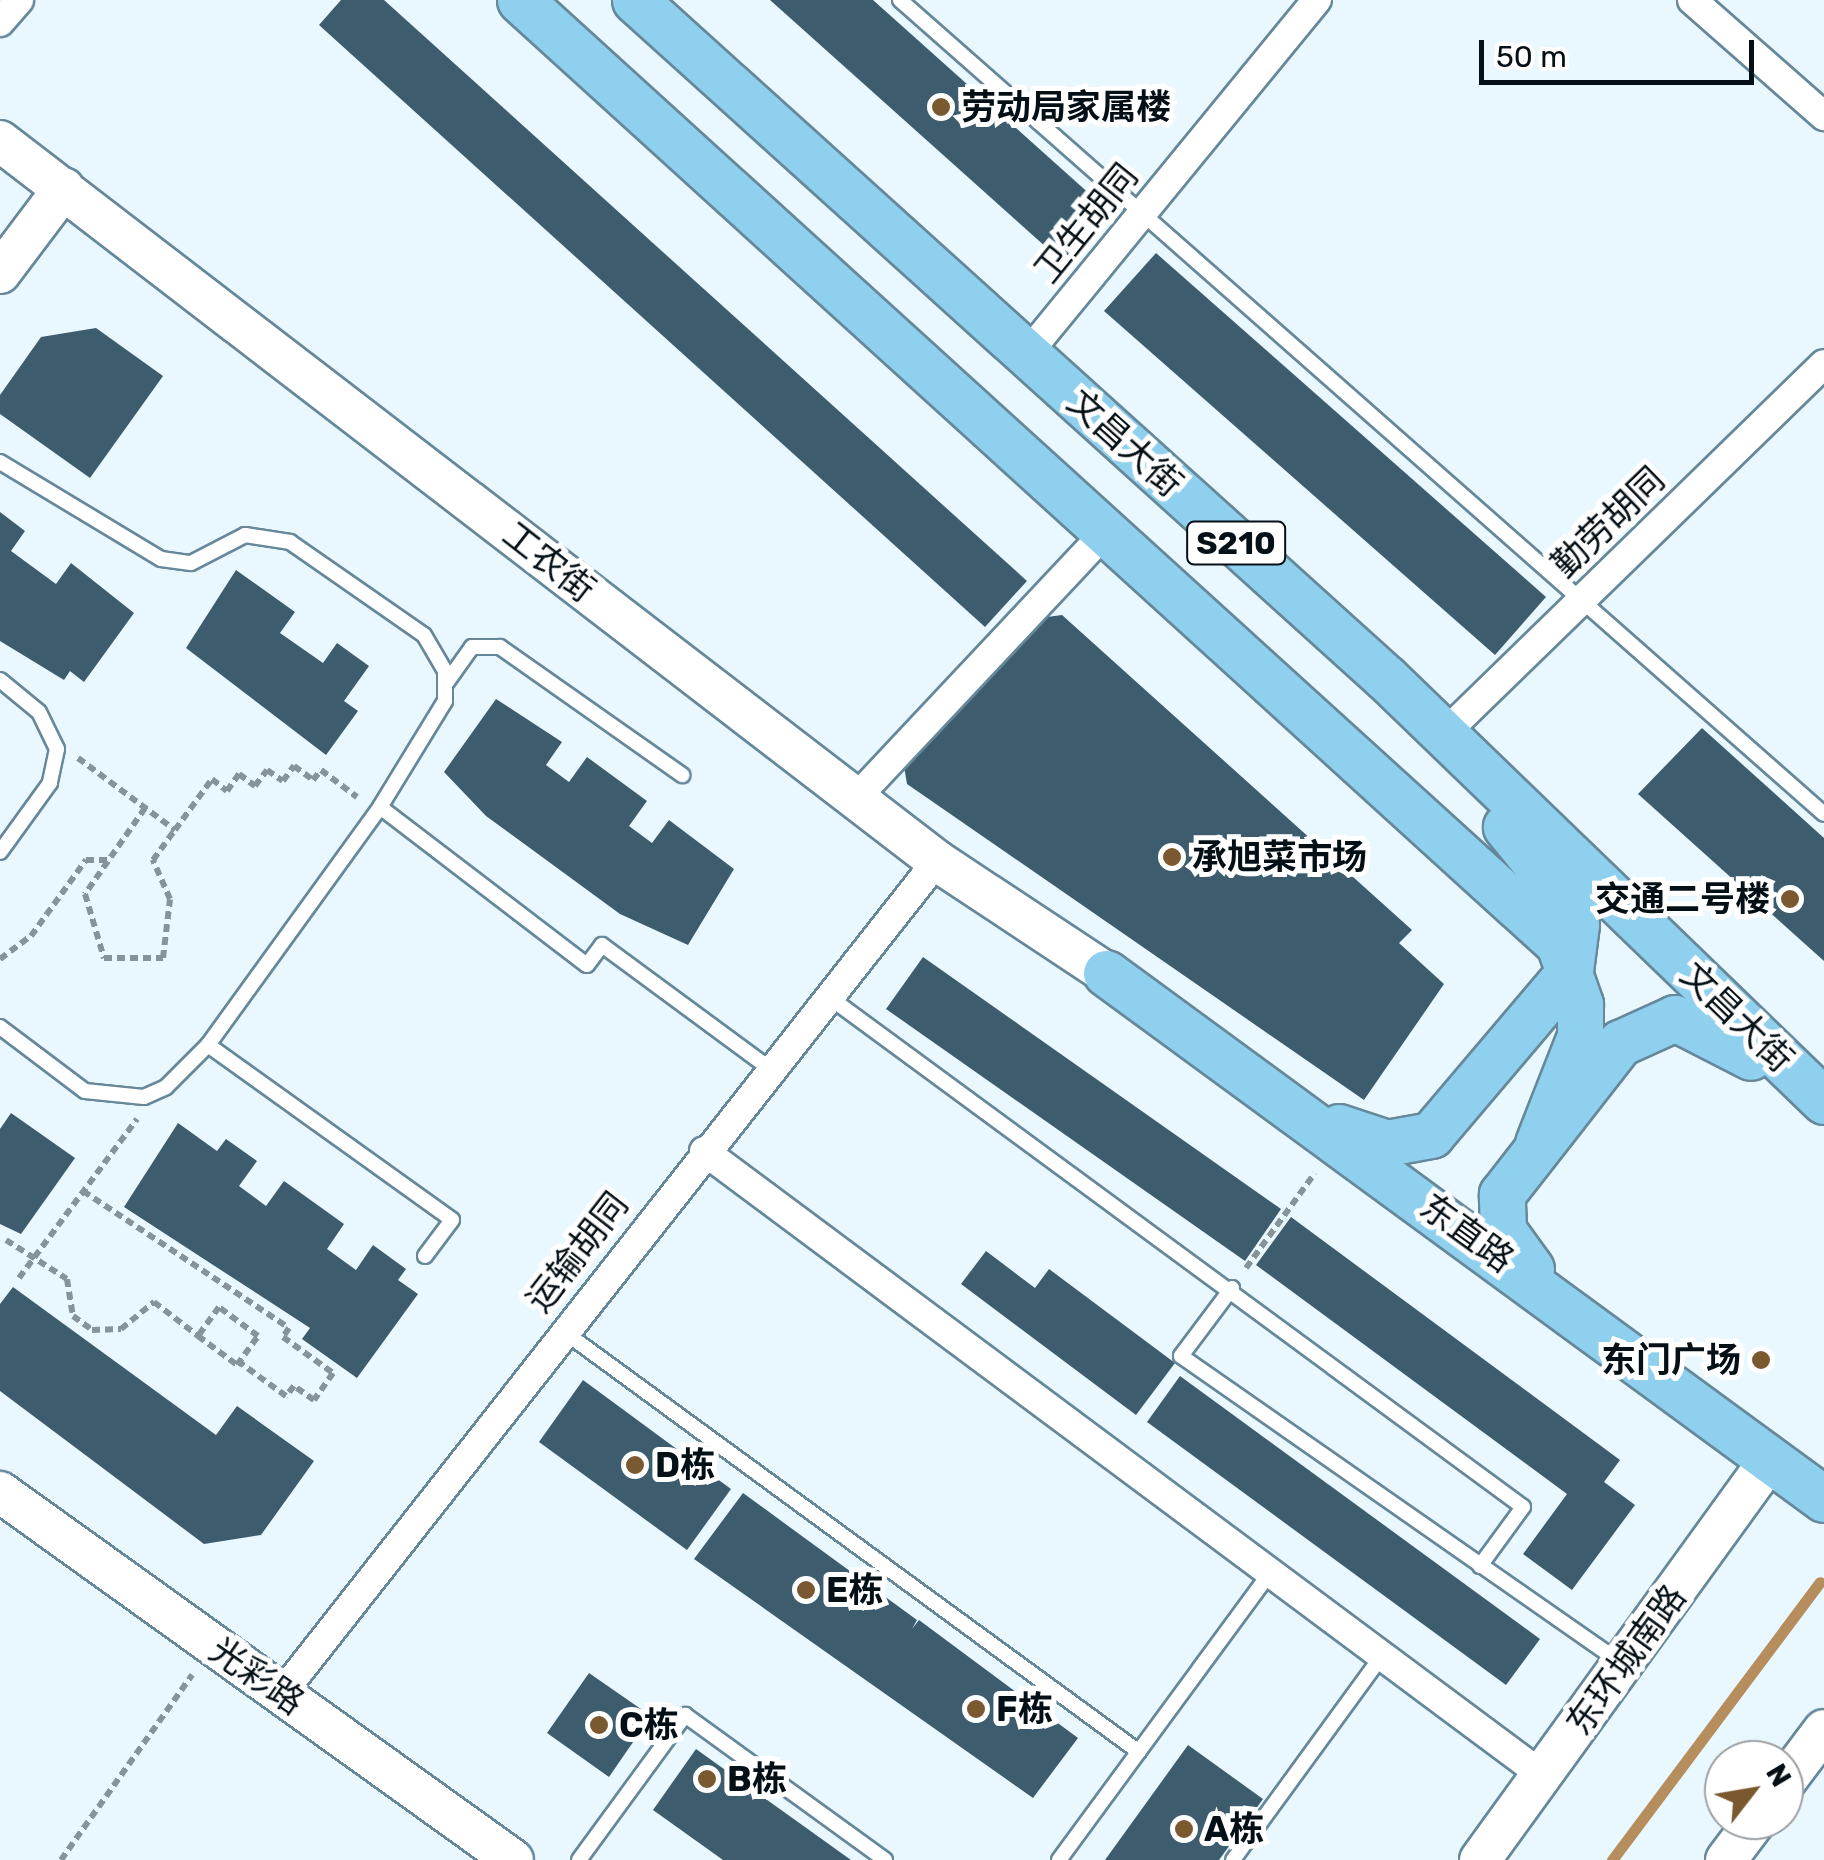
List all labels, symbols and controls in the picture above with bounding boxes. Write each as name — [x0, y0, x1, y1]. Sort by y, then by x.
scale bar — [1484, 20, 1759, 82]
text: 50 m — [1496, 39, 1567, 75]
place label: 劳动局家属楼 — [961, 86, 1171, 128]
marker: 劳动局家属楼 — [930, 96, 952, 118]
street label: 卫生胡同 — [1026, 155, 1146, 291]
street label: 文昌大街 — [1059, 381, 1191, 505]
street label: 勤劳胡同 — [1543, 458, 1673, 586]
street label: 工农街 — [495, 513, 603, 611]
road number: S210 — [1186, 516, 1286, 570]
place label: 承旭菜市场 — [1192, 836, 1367, 878]
marker: 承旭菜市场 — [1161, 846, 1183, 868]
place label: 交通二号楼 — [1595, 878, 1770, 920]
marker: 交通二号楼 — [1779, 888, 1801, 910]
street label: 文昌大街 — [1672, 953, 1802, 1081]
street label: 运输胡同 — [517, 1184, 637, 1320]
street label: 东直路 — [1412, 1185, 1522, 1281]
place label: 东门广场 — [1601, 1339, 1741, 1381]
marker: 东门广场 — [1750, 1349, 1772, 1371]
place label: D栋 — [655, 1444, 715, 1486]
marker: D栋 — [624, 1454, 646, 1476]
place label: E栋 — [826, 1569, 883, 1611]
street label: 东环城南路 — [1558, 1577, 1694, 1743]
marker: E栋 — [795, 1579, 817, 1601]
street label: 光彩路 — [202, 1629, 312, 1723]
place label: F栋 — [996, 1688, 1053, 1730]
marker: F栋 — [965, 1698, 987, 1720]
place label: C栋 — [619, 1704, 679, 1746]
marker: C栋 — [588, 1714, 610, 1736]
north arrow — [1704, 1740, 1804, 1840]
place label: B栋 — [727, 1758, 787, 1800]
text: N — [1759, 1758, 1798, 1792]
marker: B栋 — [696, 1768, 718, 1790]
place label: A栋 — [1204, 1808, 1264, 1850]
marker: A栋 — [1173, 1818, 1195, 1840]

